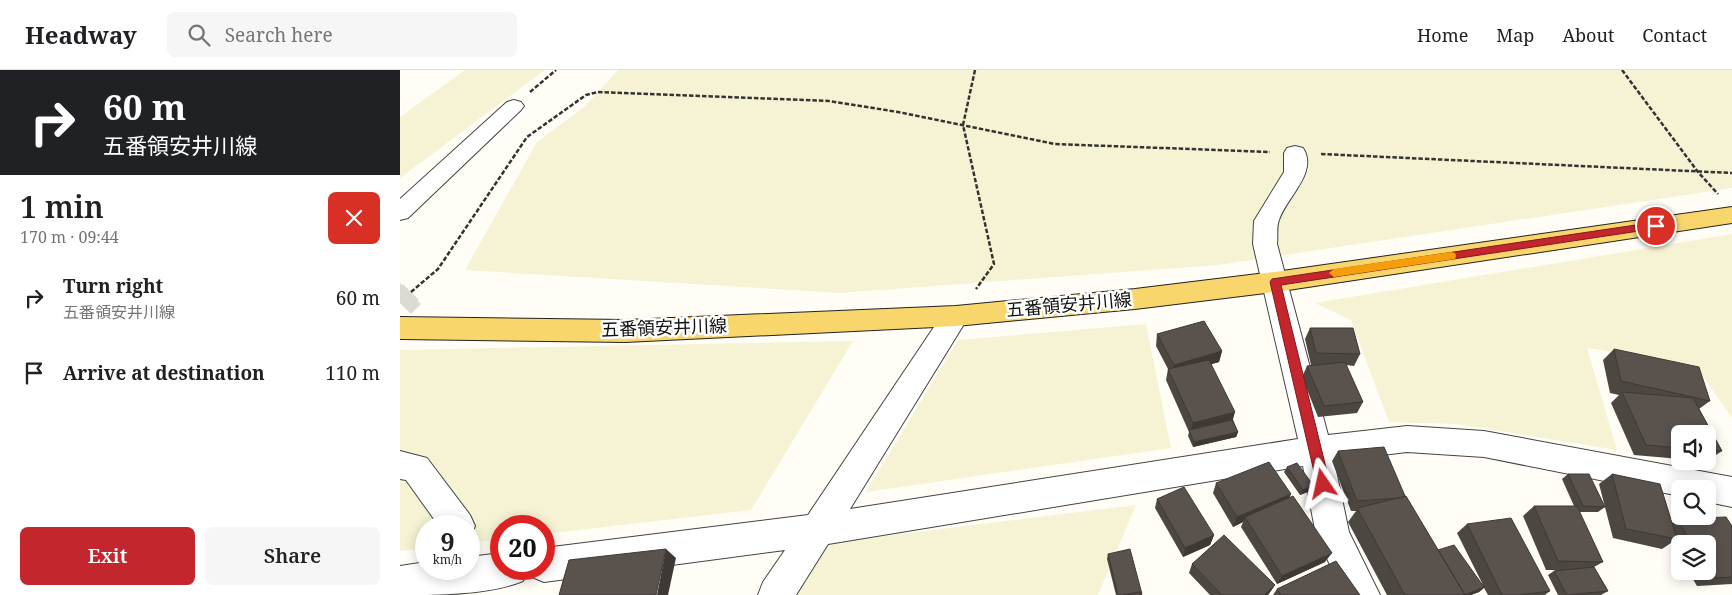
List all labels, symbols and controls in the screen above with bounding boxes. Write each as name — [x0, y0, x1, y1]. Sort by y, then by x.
search box — [167, 12, 517, 57]
text: Headway — [25, 18, 137, 51]
icon: search — [185, 21, 213, 49]
text: Search here — [225, 22, 333, 48]
text: Home — [1417, 23, 1468, 47]
text: Map — [1496, 23, 1534, 47]
text: About — [1562, 23, 1614, 47]
text: Contact — [1642, 23, 1707, 47]
text: 60 m — [103, 83, 186, 130]
icon: right — [20, 90, 85, 155]
text: 五番領安井川線 — [103, 130, 257, 160]
text: 1 min — [20, 186, 104, 227]
button: close — [328, 192, 380, 244]
pin — [1635, 205, 1677, 247]
icon: arrive — [1642, 212, 1670, 240]
text: 170 m · 09:44 — [20, 226, 119, 248]
text: Turn right — [63, 273, 163, 299]
icon: right — [20, 284, 48, 312]
text: 60 m — [336, 285, 380, 311]
street label: 五番領安井川線 — [1005, 287, 1133, 321]
text: 五番領安井川線 — [63, 301, 175, 323]
street label: 五番領安井川線 — [601, 313, 727, 341]
icon: arrive — [20, 359, 48, 387]
text: Arrive at destination — [63, 360, 265, 386]
text: 110 m — [325, 360, 380, 386]
map controls — [1671, 425, 1716, 580]
button: sound — [1671, 425, 1716, 470]
position arrow — [1296, 457, 1348, 509]
button: search — [1671, 480, 1716, 525]
speed limit sign: 20 — [490, 515, 555, 580]
text: 9 — [440, 524, 455, 558]
button: Exit — [20, 527, 195, 585]
button: Share — [205, 527, 380, 585]
button: layers — [1671, 535, 1716, 580]
text: km/h — [433, 551, 462, 568]

